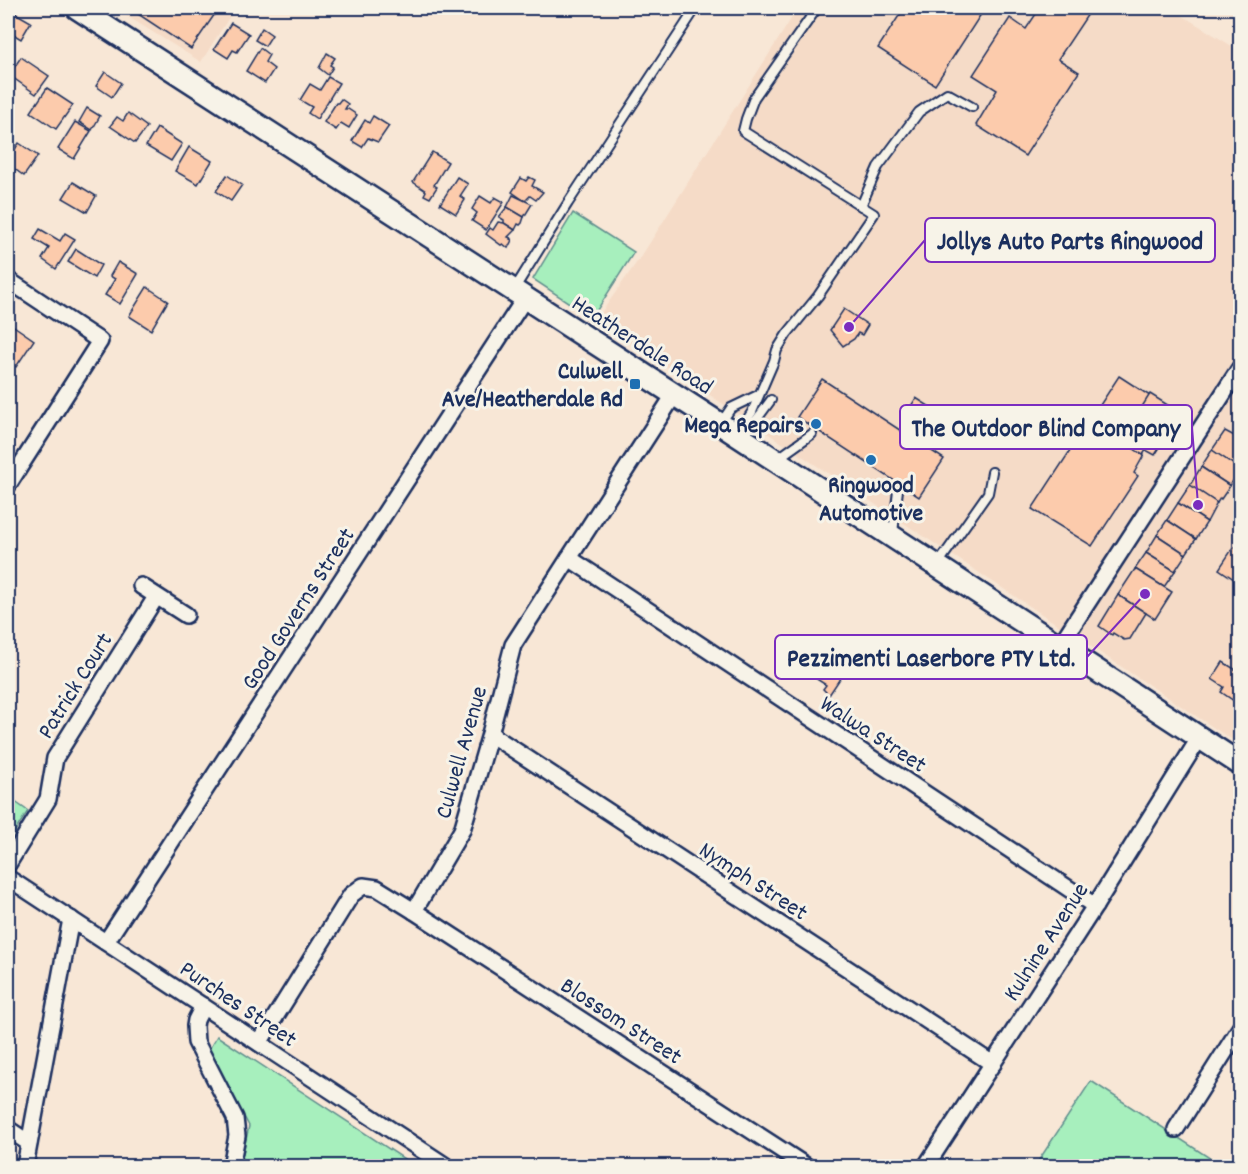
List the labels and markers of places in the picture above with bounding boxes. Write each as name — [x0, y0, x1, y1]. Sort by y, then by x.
callout: Jollys Auto Parts Ringwood — [925, 218, 1215, 262]
place label: Culwell Ave/Heatherdale Rd — [442, 356, 623, 418]
marker: Culwell Ave/Heatherdale Rd — [628, 377, 642, 391]
callout: The Outdoor Blind Company — [900, 405, 1192, 449]
place label: Mega Repairs — [684, 410, 804, 444]
marker: Mega Repairs — [809, 417, 823, 431]
marker: Ringwood Automotive — [864, 453, 878, 467]
place label: Ringwood Automotive — [819, 470, 923, 532]
callout: Pezzimenti Laserbore PTY Ltd. — [775, 635, 1087, 679]

